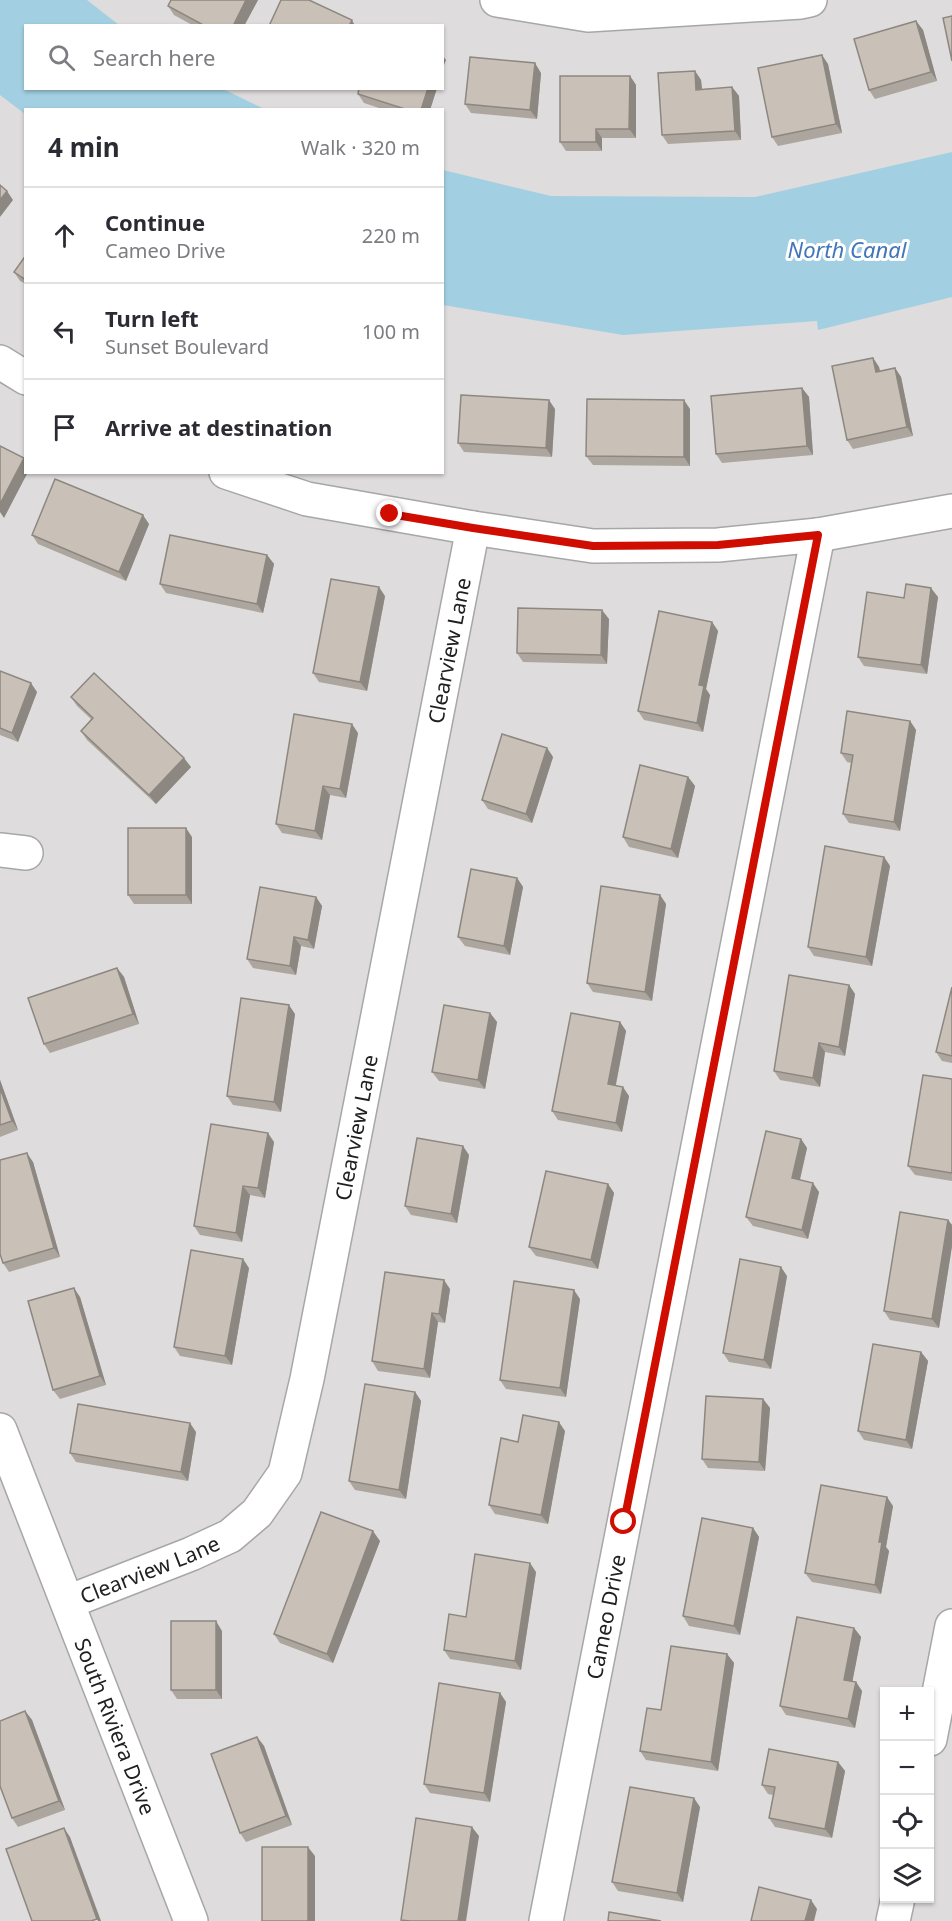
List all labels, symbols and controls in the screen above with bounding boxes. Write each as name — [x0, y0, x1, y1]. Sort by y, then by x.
search box — [24, 24, 444, 90]
icon: search — [45, 41, 78, 74]
text: Search here — [93, 42, 215, 72]
text: 4 min — [48, 129, 120, 165]
text: Walk · 320 m — [301, 134, 420, 161]
text: Continue — [105, 207, 205, 237]
icon: ahead — [48, 219, 81, 252]
text: 220 m — [362, 222, 420, 249]
water label: North Canal — [788, 234, 908, 264]
text: Cameo Drive — [105, 237, 226, 264]
text: Turn left — [105, 303, 199, 333]
icon: left — [48, 315, 81, 348]
text: 100 m — [362, 318, 420, 345]
text: Sunset Boulevard — [105, 333, 269, 360]
icon: arrive — [48, 411, 81, 444]
text: Arrive at destination — [105, 412, 332, 442]
route end — [376, 500, 402, 526]
street label: Clearview Lane — [421, 575, 477, 726]
street label: Clearview Lane — [328, 1052, 384, 1203]
route start — [610, 1508, 636, 1534]
street label: Clearview Lane — [76, 1529, 224, 1610]
street label: Cameo Drive — [580, 1552, 632, 1682]
street label: South Riviera Drive — [68, 1634, 162, 1819]
map controls — [880, 1687, 934, 1903]
button: + — [880, 1687, 934, 1741]
button: − — [880, 1741, 934, 1795]
button: locate — [880, 1795, 934, 1849]
button: layers — [880, 1849, 934, 1903]

